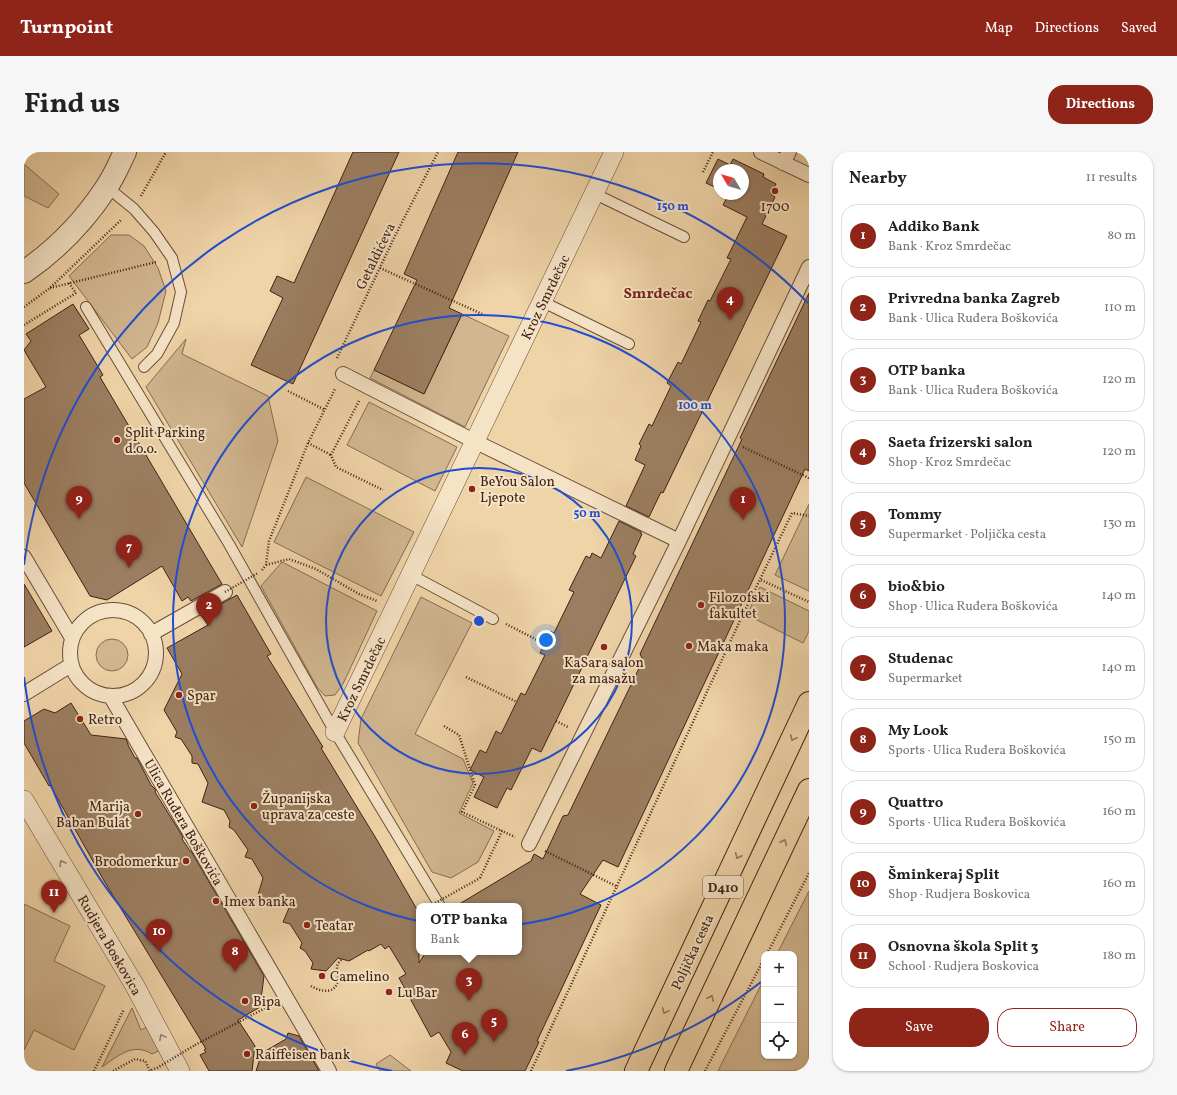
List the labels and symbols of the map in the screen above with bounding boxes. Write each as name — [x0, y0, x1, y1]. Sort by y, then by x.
north arrow — [713, 164, 749, 200]
marker: 1700 — [770, 186, 780, 196]
place label: 1700 — [761, 198, 789, 217]
text: 150 m — [657, 199, 689, 215]
street label: Getaldićeva — [352, 220, 401, 293]
street label: Kroz Smrdečac — [518, 252, 575, 343]
district label: Smrdečac — [624, 284, 692, 305]
pin: 4 — [717, 287, 743, 320]
text: 100 m — [678, 398, 712, 414]
place label: Split Parking d.o.o. — [125, 424, 205, 459]
marker: Split Parking d.o.o. — [112, 435, 122, 445]
place label: BeYou Salon Ljepote — [480, 473, 555, 508]
marker: BeYou Salon Ljepote — [467, 484, 477, 494]
pin: 9 — [66, 486, 92, 519]
pin: 1 — [730, 487, 756, 520]
text: 50 m — [573, 506, 601, 522]
pin: 7 — [116, 535, 142, 568]
place label: Filozofski fakultet — [709, 589, 769, 624]
pin: 2 — [196, 593, 222, 626]
marker: Filozofski fakultet — [696, 600, 706, 610]
centre of rings — [472, 614, 486, 628]
your location — [536, 630, 556, 650]
street label: Kroz Smrdečac — [334, 634, 391, 725]
place label: Maka maka — [697, 638, 768, 657]
marker: Maka maka — [684, 641, 694, 651]
marker: KaSara salon za masažu — [599, 642, 609, 652]
place label: KaSara salon za masažu — [564, 654, 644, 689]
place label: Spar — [187, 687, 216, 706]
marker: Spar — [174, 690, 184, 700]
place label: Retro — [88, 711, 122, 730]
marker: Retro — [75, 714, 85, 724]
one-way arrow — [789, 734, 797, 741]
street label: Ulica Ruđera Boškovića — [139, 756, 227, 890]
place label: Županijska uprava za ceste — [262, 789, 355, 825]
place label: Marija Baban Bulat — [56, 798, 130, 833]
marker: Županijska uprava za ceste — [249, 801, 259, 811]
marker: Marija Baban Bulat — [133, 809, 143, 819]
one-way arrow — [779, 839, 787, 847]
one-way arrow — [735, 851, 743, 859]
place label: Brodomerkur — [94, 853, 178, 872]
marker: Brodomerkur — [181, 856, 191, 866]
one-way arrow — [59, 860, 66, 867]
road number: D410 — [703, 876, 743, 898]
pin: 11 — [41, 880, 67, 913]
street label: Rudjera Boskovica — [72, 892, 145, 1000]
place label: Imex banka — [224, 893, 296, 912]
marker: Imex banka — [211, 896, 221, 906]
street label: Poljička cesta — [668, 912, 719, 994]
place label: Teatar — [315, 917, 353, 936]
pin: 10 — [146, 919, 172, 952]
marker: Teatar — [302, 920, 312, 930]
pin: 8 — [222, 939, 248, 972]
place label: Camelino — [330, 968, 389, 987]
pin: 3 — [456, 968, 482, 1001]
marker: Camelino — [317, 971, 327, 981]
place label: Lu Bar — [397, 984, 437, 1003]
marker: Lu Bar — [384, 987, 394, 997]
place label: Bipa — [253, 993, 281, 1012]
one-way arrow — [706, 994, 714, 1002]
marker: Bipa — [240, 996, 250, 1006]
one-way arrow — [662, 1007, 669, 1015]
pin: 5 — [481, 1009, 507, 1042]
pin: 6 — [452, 1022, 478, 1055]
one-way arrow — [159, 1033, 167, 1041]
place label: Raiffeisen bank — [255, 1046, 351, 1065]
marker: Raiffeisen bank — [242, 1049, 252, 1059]

